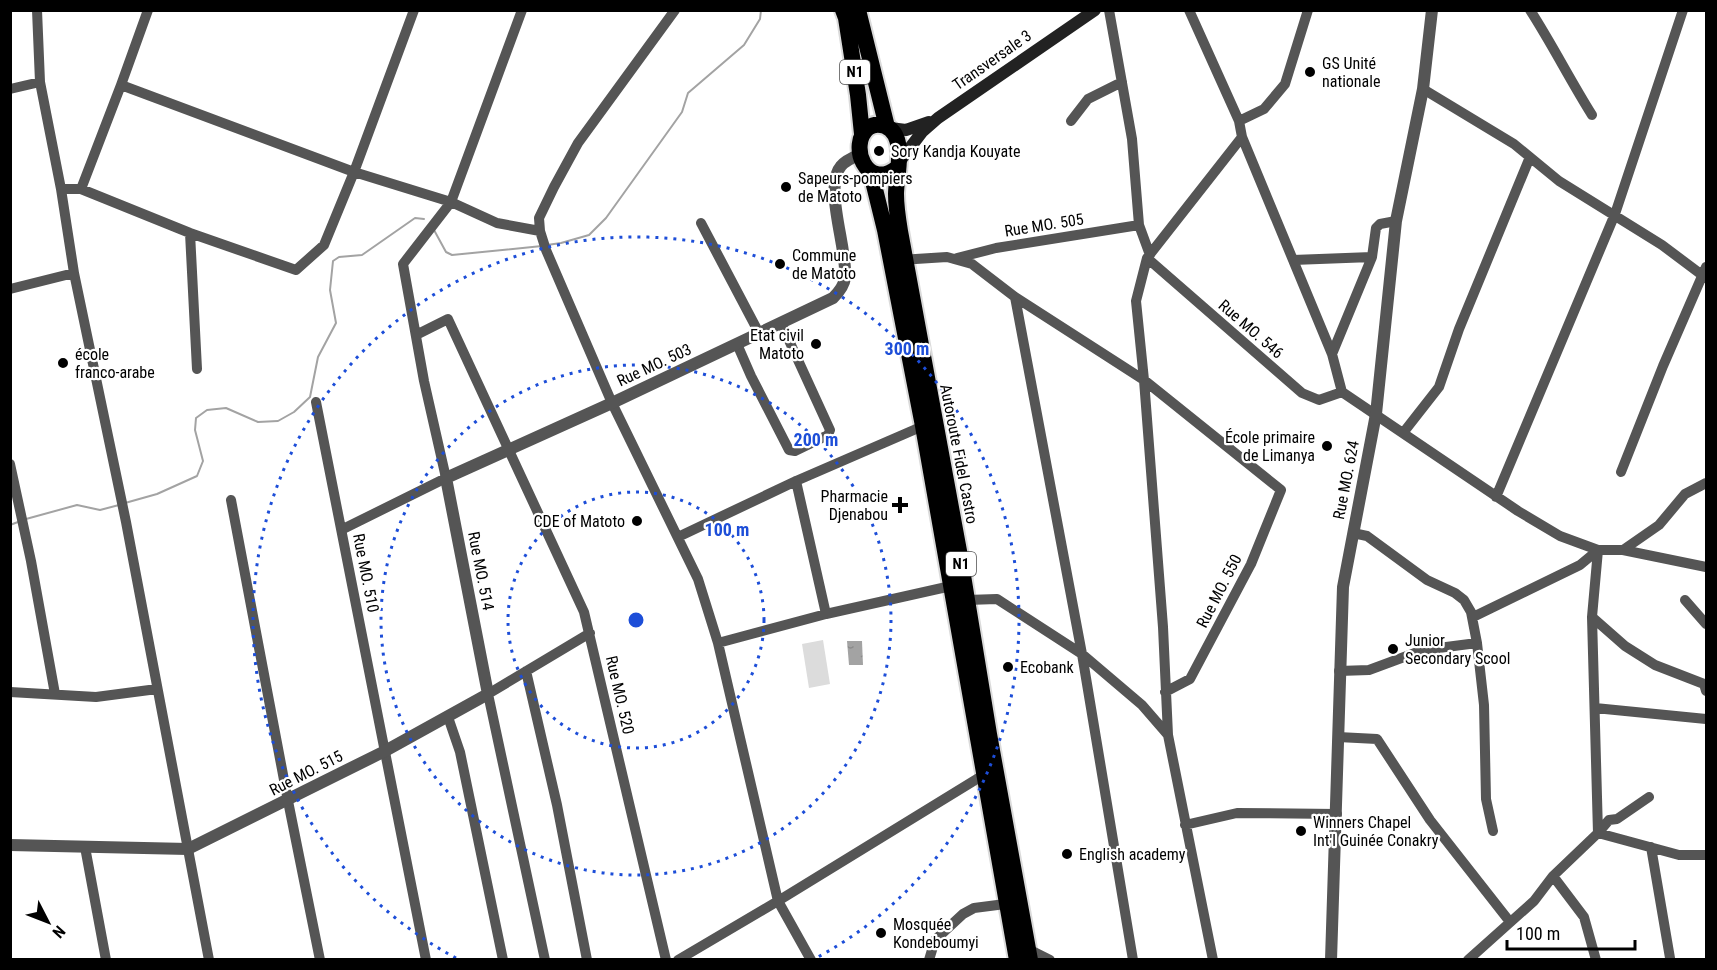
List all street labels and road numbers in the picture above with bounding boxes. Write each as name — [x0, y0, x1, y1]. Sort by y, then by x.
street label: Transversale 3 — [949, 26, 1035, 94]
road number: N1 — [840, 60, 870, 84]
street label: Rue MO. 505 — [1003, 209, 1085, 241]
street label: Rue MO. 546 — [1215, 296, 1287, 362]
street label: Rue MO. 503 — [614, 340, 694, 390]
street label: Autoroute Fidel Castro — [936, 383, 982, 525]
street label: Rue MO. 624 — [1329, 439, 1363, 521]
street label: Rue MO. 514 — [464, 530, 498, 612]
street label: Rue MO. 510 — [349, 532, 383, 614]
street label: Rue MO. 550 — [1192, 551, 1246, 631]
road number: N1 — [946, 552, 976, 576]
street label: Rue MO. 520 — [602, 654, 638, 736]
street label: Rue MO. 515 — [266, 746, 346, 800]

